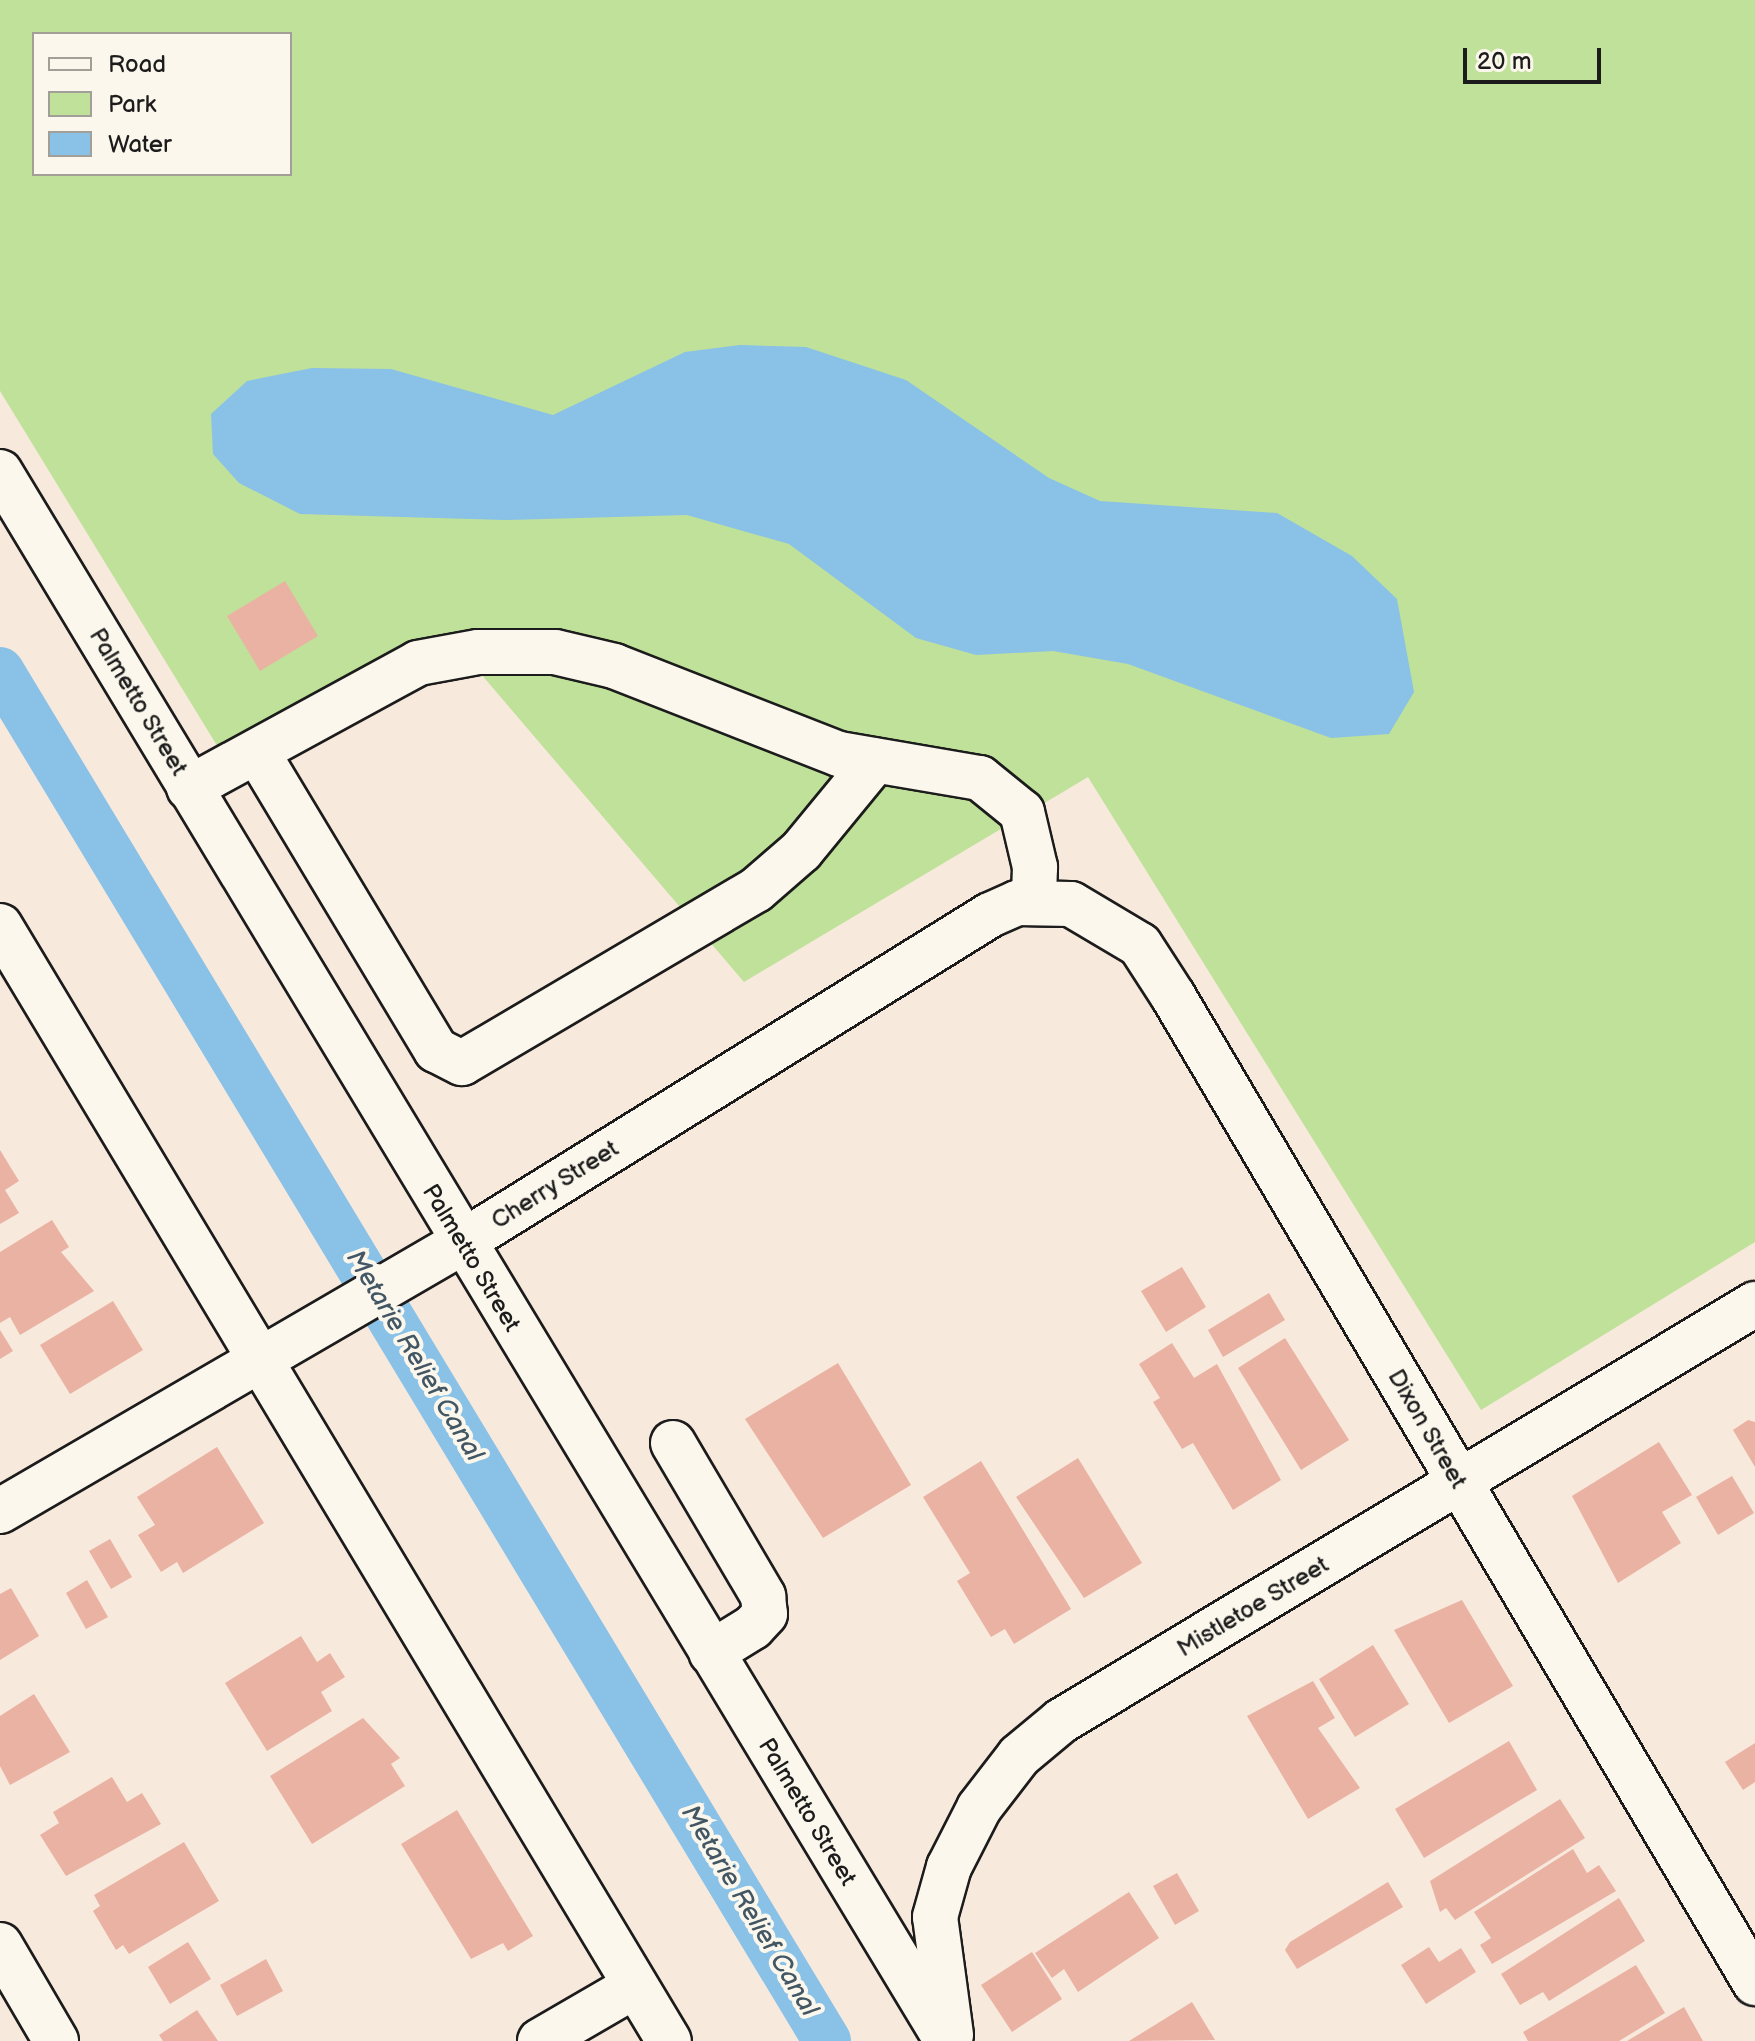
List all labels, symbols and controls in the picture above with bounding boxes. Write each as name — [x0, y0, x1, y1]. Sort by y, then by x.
legend — [32, 32, 292, 176]
scale bar — [1467, 32, 1605, 82]
text: 20 m — [1477, 47, 1532, 76]
text: Road — [108, 50, 166, 79]
text: Park — [108, 90, 156, 119]
text: Water — [108, 130, 172, 159]
street label: Palmetto Street — [83, 623, 193, 781]
street label: Cherry Street — [485, 1134, 625, 1236]
street label: Palmetto Street — [416, 1179, 526, 1337]
water label: Metarie Relief Canal — [339, 1245, 489, 1467]
street label: Dixon Street — [1381, 1364, 1473, 1494]
street label: Mistletoe Street — [1172, 1550, 1334, 1664]
street label: Palmetto Street — [752, 1733, 862, 1891]
water label: Metarie Relief Canal — [674, 1800, 824, 2022]

